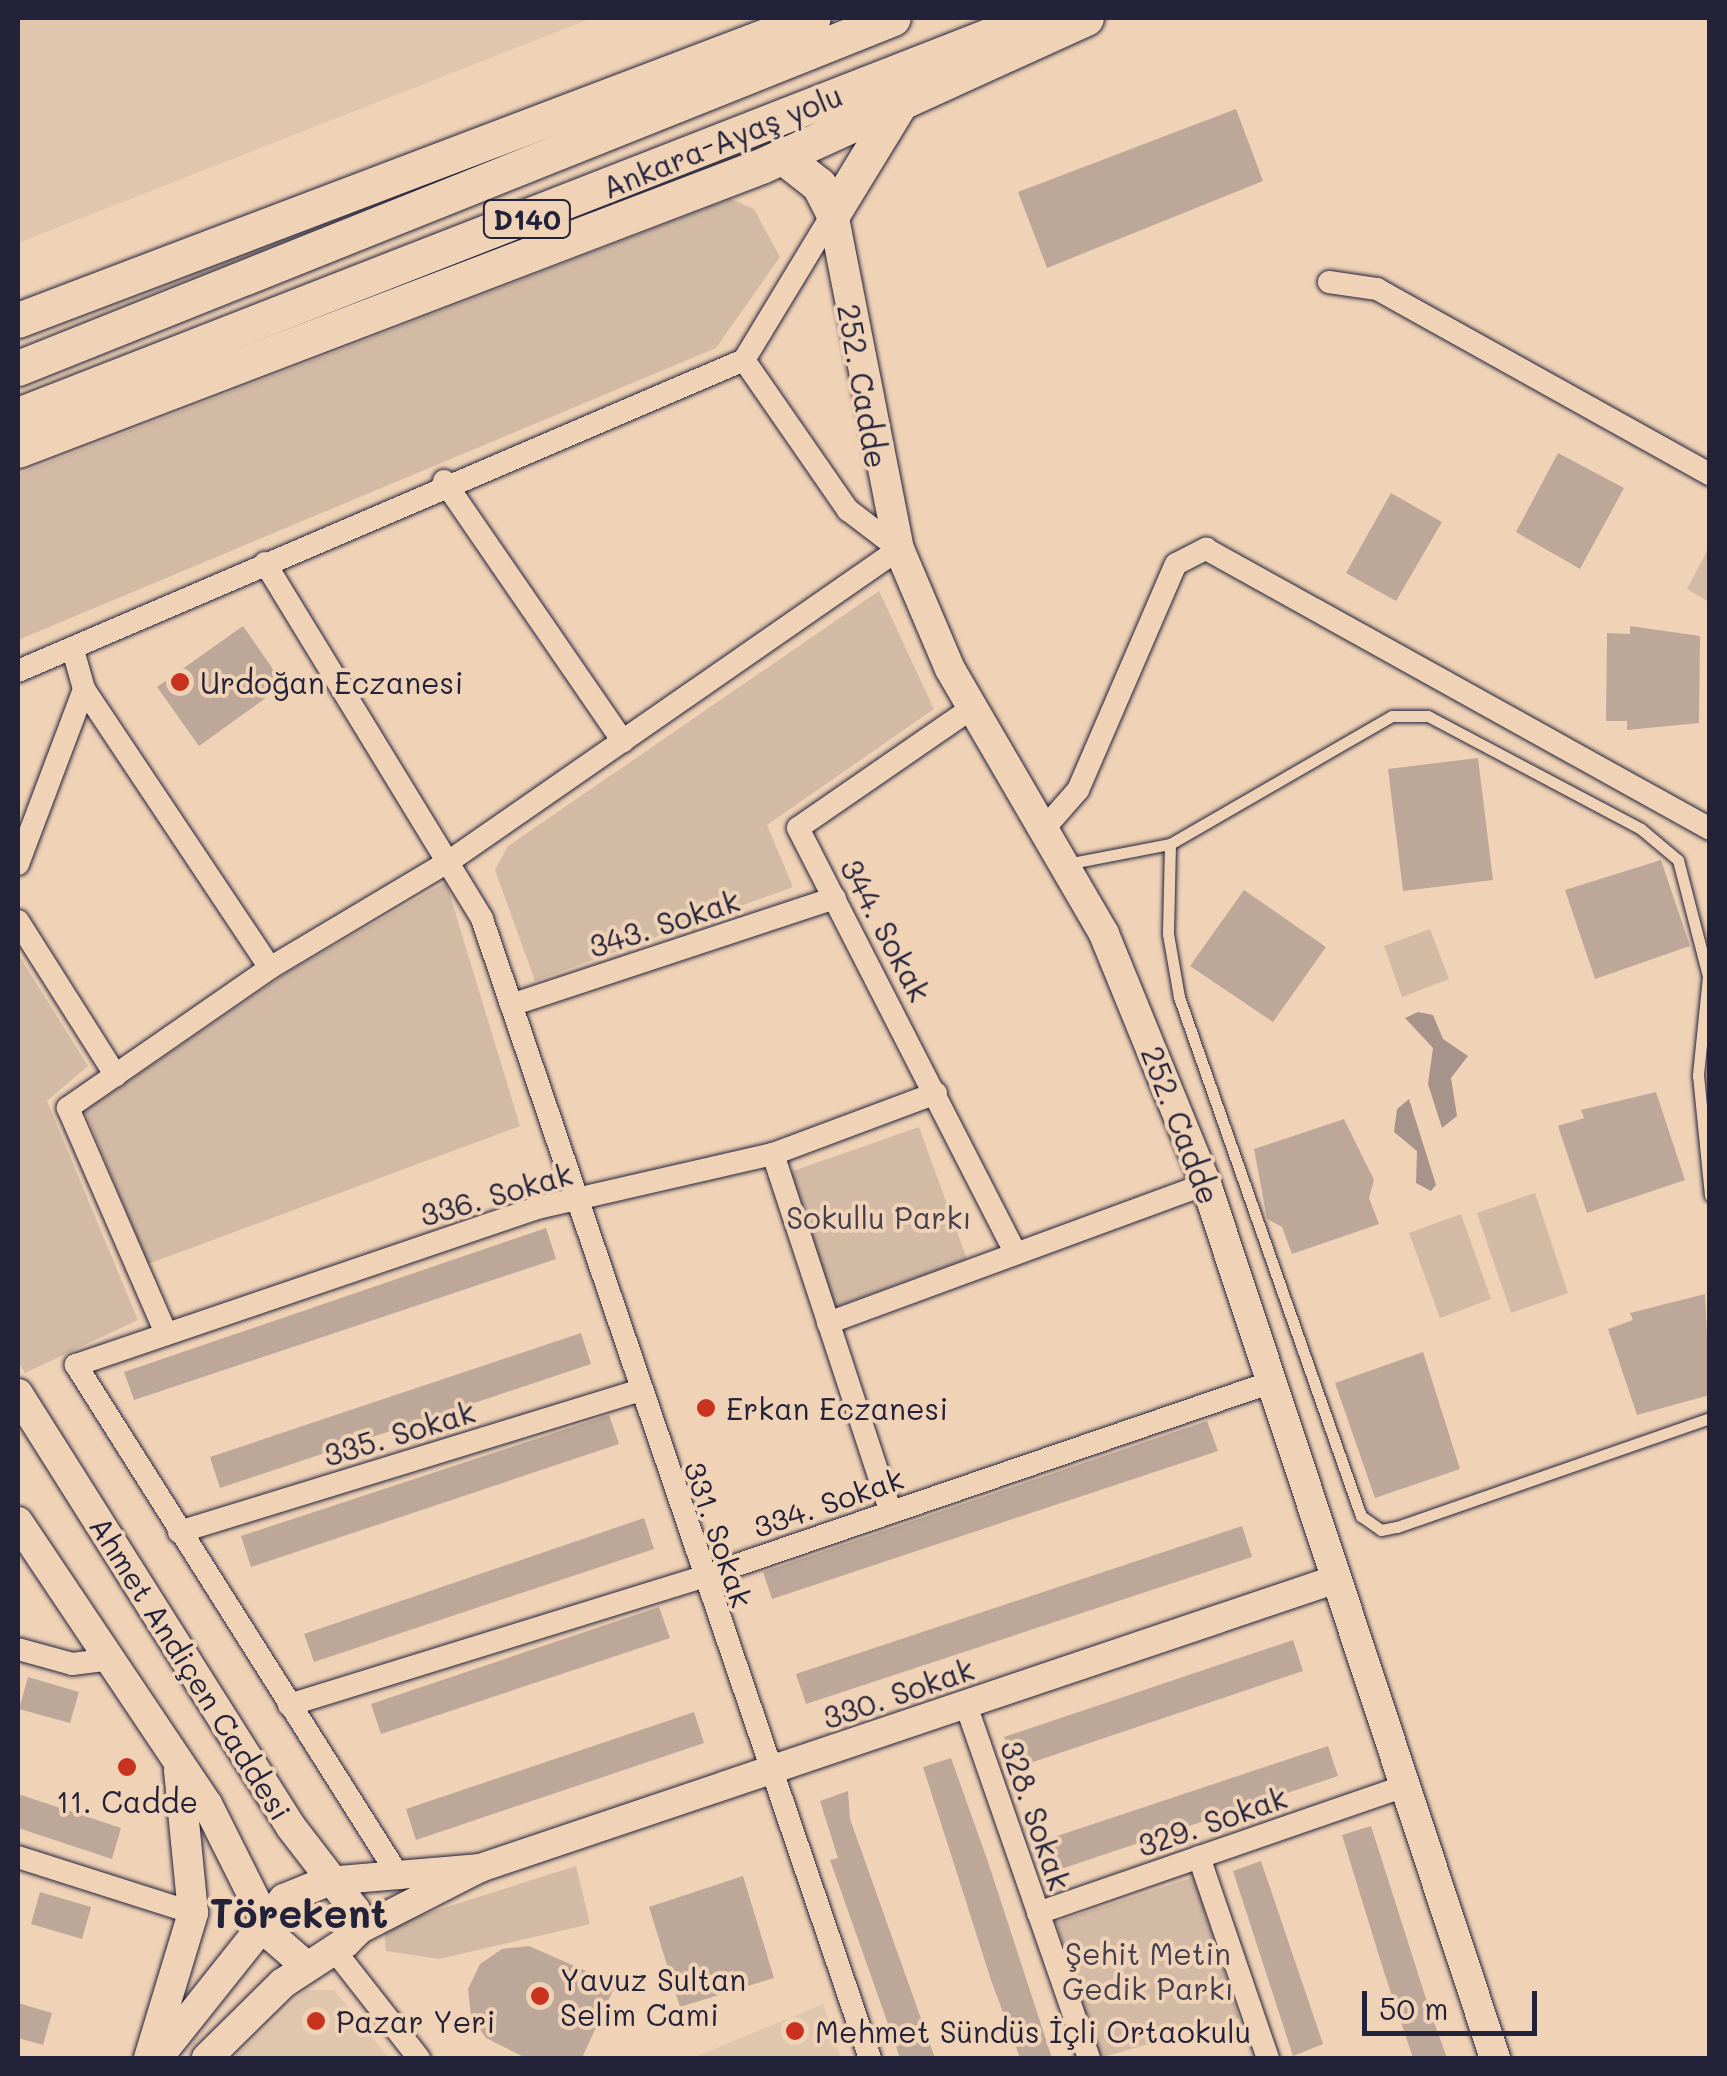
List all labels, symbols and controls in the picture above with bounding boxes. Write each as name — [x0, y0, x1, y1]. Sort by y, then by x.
street label: Ankara-Ayaş yolu — [597, 77, 847, 205]
road number: D140 — [482, 196, 572, 242]
street label: 252. Cadde — [831, 301, 895, 471]
place label: Urdoğan Eczanesi — [200, 664, 463, 700]
marker: Urdoğan Eczanesi — [169, 671, 191, 693]
street label: 344. Sokak — [833, 852, 939, 1008]
street label: 343. Sokak — [584, 882, 744, 964]
street label: 252. Cadde — [1134, 1041, 1228, 1209]
street label: 336. Sokak — [416, 1155, 576, 1233]
park label: Sokullu Parkı — [786, 1199, 972, 1235]
place label: Erkan Eczanesi — [726, 1390, 948, 1426]
street label: 335. Sokak — [319, 1393, 479, 1473]
marker: Erkan Eczanesi — [695, 1397, 717, 1419]
street label: 331. Sokak — [677, 1456, 761, 1612]
street label: 334. Sokak — [748, 1460, 908, 1544]
street label: Ahmet Andiçen Caddesi — [83, 1509, 299, 1827]
street label: 330. Sokak — [818, 1650, 978, 1736]
street label: 328. Sokak — [994, 1735, 1078, 1895]
marker: 11. Cadde — [116, 1756, 138, 1778]
street label: 329. Sokak — [1133, 1779, 1291, 1863]
place label: 11. Cadde — [56, 1783, 198, 1819]
district label: Törekent — [210, 1888, 388, 1936]
park label: Şehit Metin Gedik Parkı — [1062, 1935, 1234, 2006]
place label: Yavuz Sultan Selim Cami — [560, 1961, 746, 2032]
scale bar — [1367, 1971, 1542, 2033]
marker: Yavuz Sultan Selim Cami — [529, 1985, 551, 2007]
text: 50 m — [1379, 1988, 1449, 2028]
place label: Pazar Yeri — [336, 2003, 496, 2039]
marker: Pazar Yeri — [305, 2010, 327, 2032]
place label: Mehmet Sündüs İçli Ortaokulu — [815, 2013, 1251, 2049]
marker: Mehmet Sündüs İçli Ortaokulu — [784, 2020, 806, 2042]

